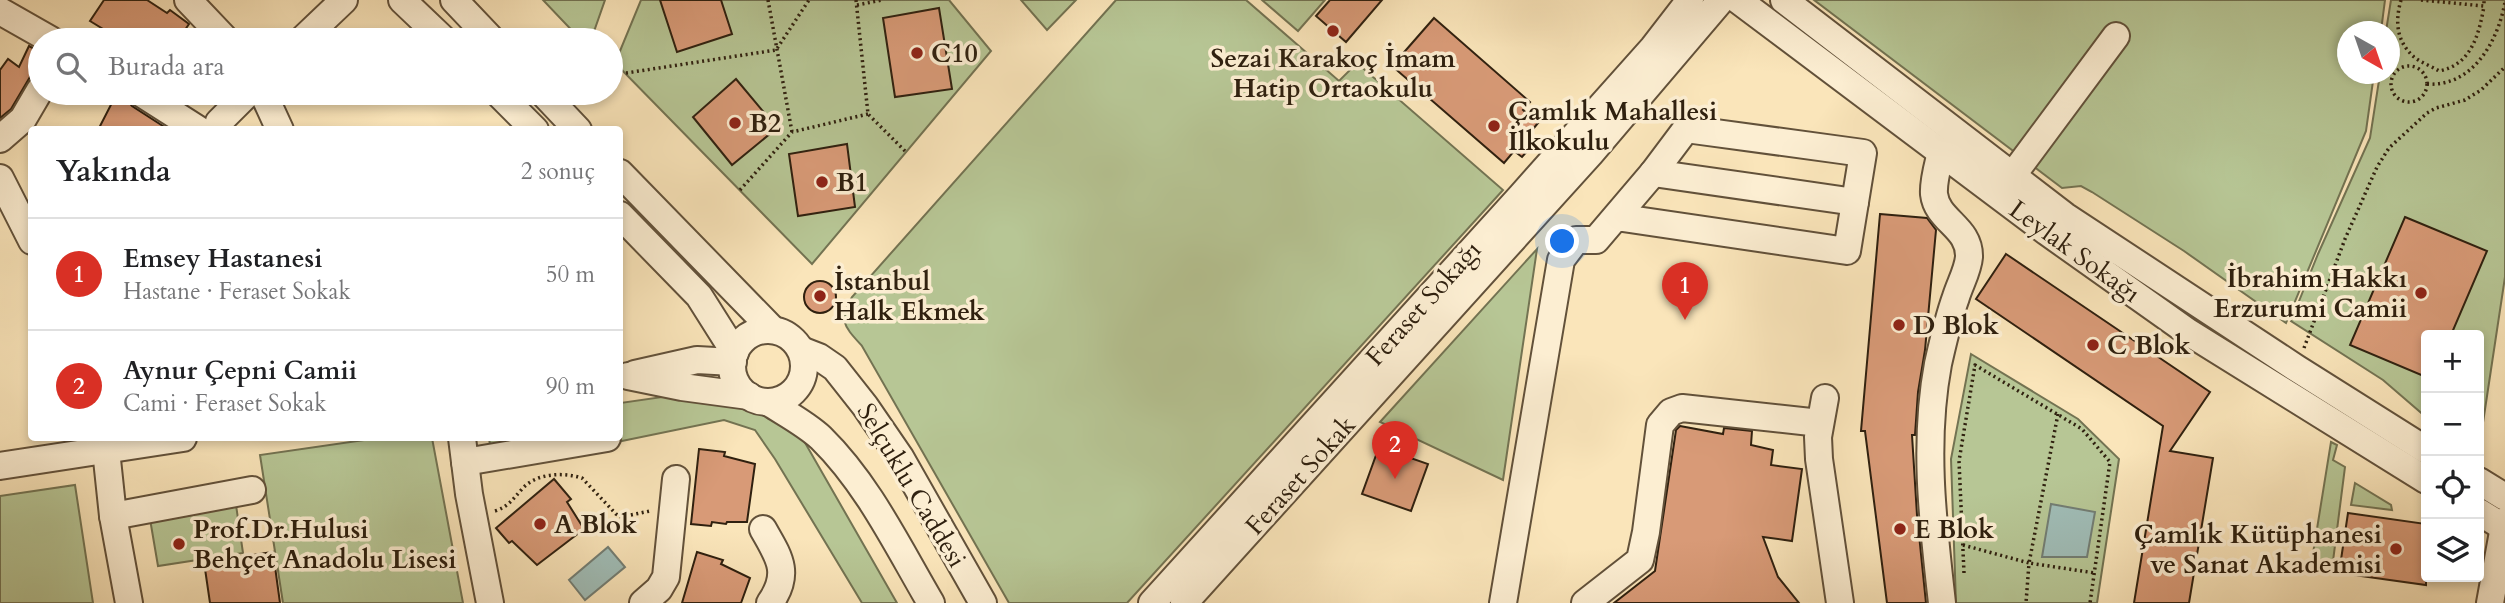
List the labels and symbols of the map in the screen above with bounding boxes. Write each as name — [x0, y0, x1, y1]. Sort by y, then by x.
north arrow — [2337, 21, 2400, 84]
marker: Sezai Karakoç İmam Hatip Ortaokulu — [1325, 23, 1341, 39]
place label: C10 — [931, 36, 978, 71]
place label: Sezai Karakoç İmam Hatip Ortaokulu — [1210, 41, 1456, 106]
marker: C10 — [909, 45, 925, 61]
place label: Çamlık Mahallesi İlkokulu — [1508, 94, 1717, 159]
place label: B2 — [749, 106, 781, 141]
marker: B2 — [727, 115, 743, 131]
marker: Çamlık Mahallesi İlkokulu — [1486, 118, 1502, 134]
place label: B1 — [836, 165, 868, 200]
marker: B1 — [814, 174, 830, 190]
street label: Leylak Sokağı — [2002, 192, 2147, 311]
your location — [1545, 224, 1579, 258]
street label: Feraset Sokağı — [1358, 233, 1489, 373]
place label: İbrahim Hakkı Erzurumi Camii — [2214, 261, 2407, 326]
pin: 1 — [1662, 262, 1708, 320]
place label: İstanbul Halk Ekmek — [834, 264, 986, 329]
marker: İbrahim Hakkı Erzurumi Camii — [2413, 285, 2429, 301]
marker: İstanbul Halk Ekmek — [812, 288, 828, 304]
place label: D Blok — [1913, 308, 2000, 343]
marker: D Blok — [1891, 317, 1907, 333]
place label: C Blok — [2107, 328, 2192, 363]
marker: C Blok — [2085, 337, 2101, 353]
street label: Selçuklu Caddesi — [849, 397, 974, 574]
street label: Feraset Sokak — [1237, 408, 1363, 542]
pin: 2 — [1372, 421, 1418, 479]
place label: A Blok — [554, 507, 638, 542]
place label: Prof.Dr.Hulusi Behçet Anadolu Lisesi — [193, 512, 457, 577]
place label: E Blok — [1914, 512, 1995, 547]
marker: A Blok — [532, 516, 548, 532]
place label: Çamlık Kütüphanesi ve Sanat Akademisi — [2134, 517, 2382, 582]
marker: E Blok — [1892, 521, 1908, 537]
marker: Prof.Dr.Hulusi Behçet Anadolu Lisesi — [171, 536, 187, 552]
marker: Çamlık Kütüphanesi ve Sanat Akademisi — [2388, 541, 2404, 557]

